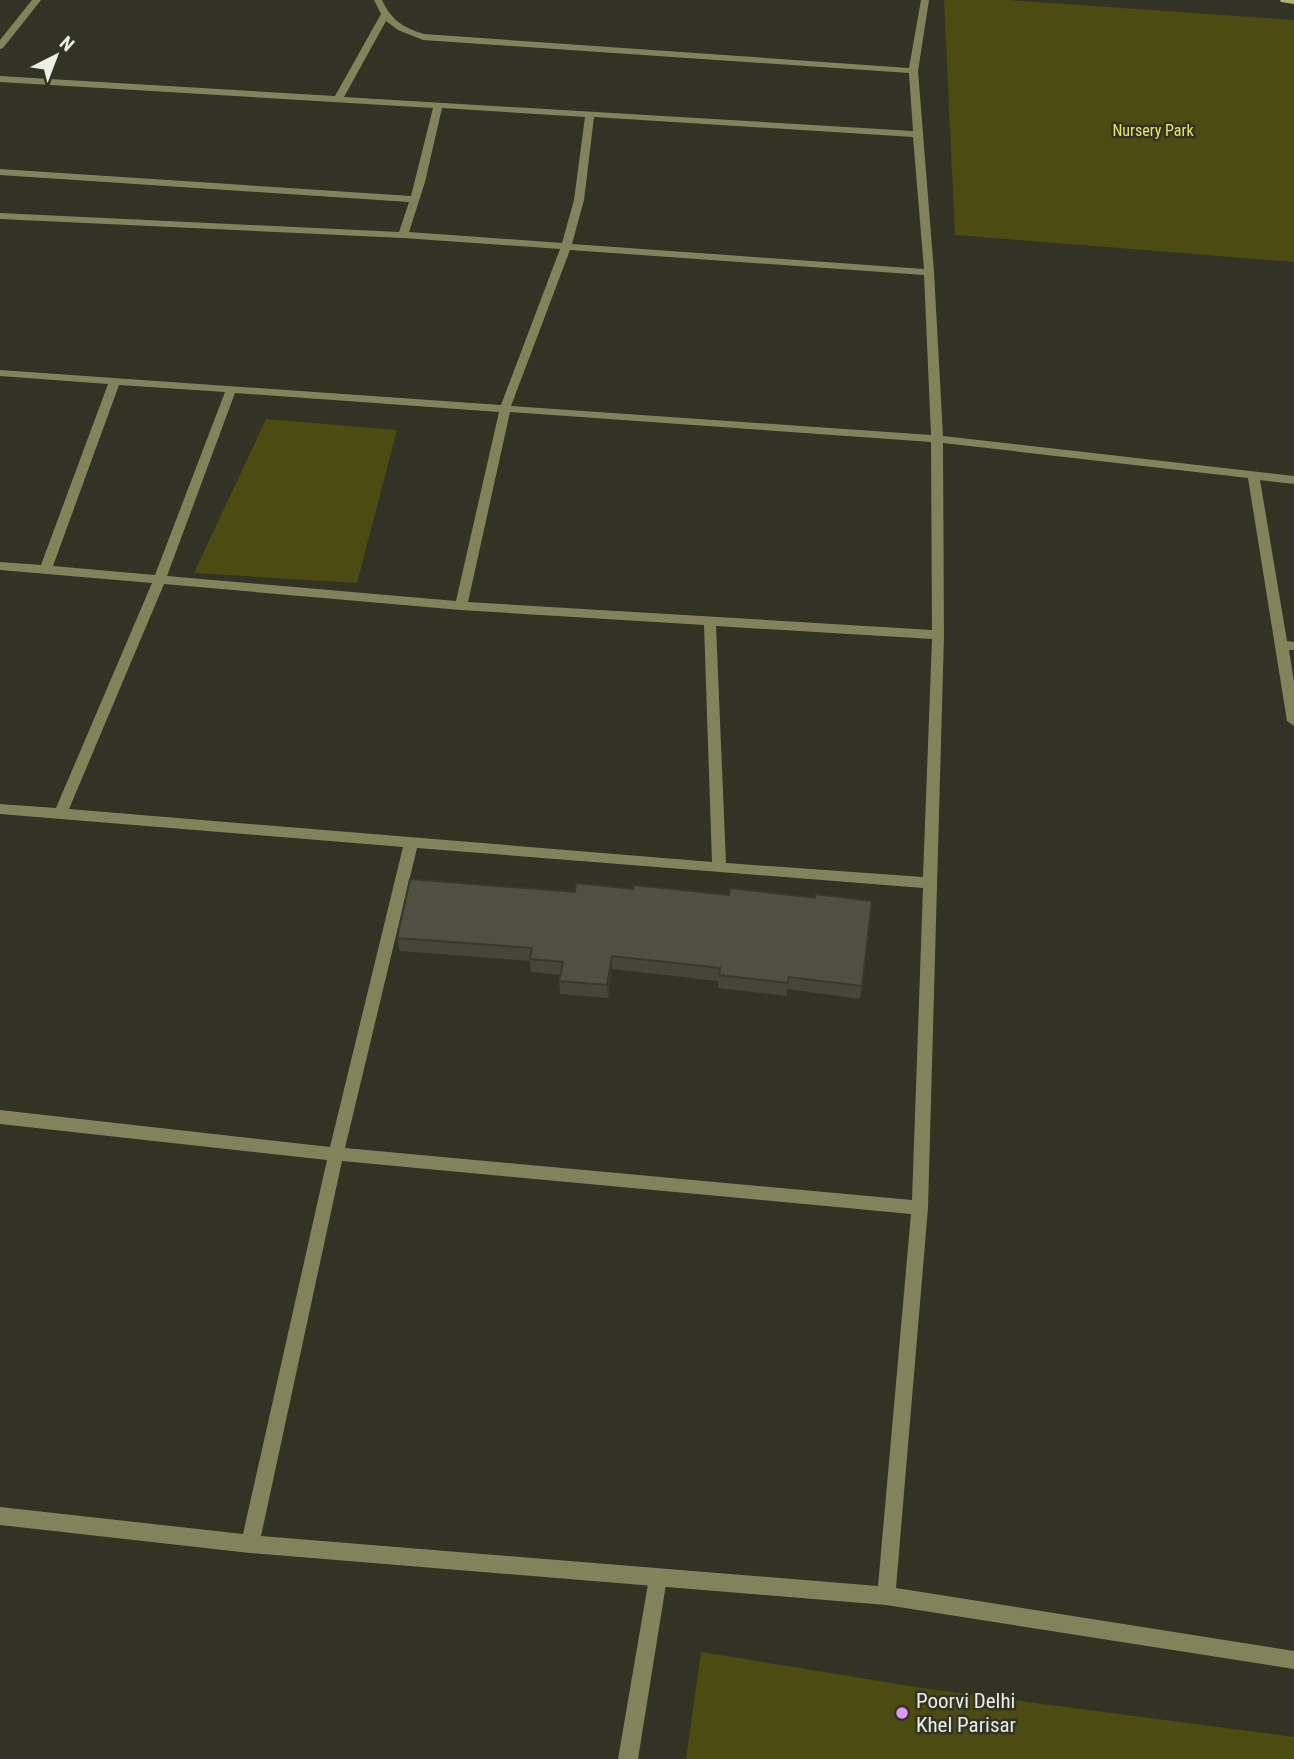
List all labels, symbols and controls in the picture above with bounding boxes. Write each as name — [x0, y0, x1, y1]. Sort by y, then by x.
north arrow — [21, 21, 91, 91]
text: N — [55, 31, 79, 56]
park label: Nursery Park — [1112, 121, 1194, 140]
place label: Poorvi Delhi Khel Parisar — [916, 1689, 1016, 1737]
marker: Poorvi Delhi Khel Parisar — [894, 1705, 910, 1721]

